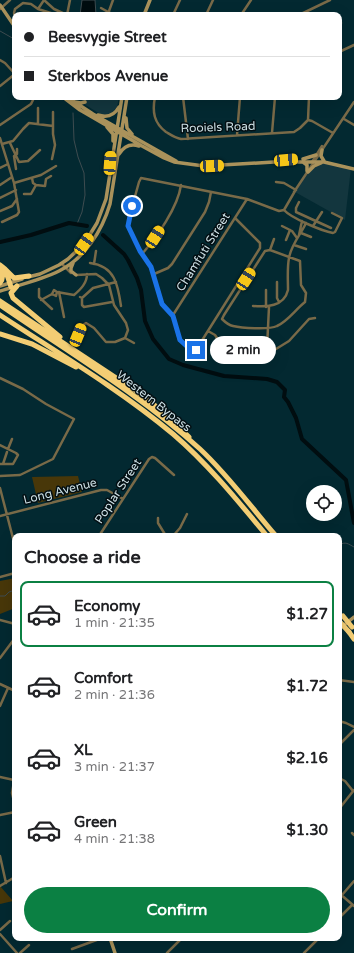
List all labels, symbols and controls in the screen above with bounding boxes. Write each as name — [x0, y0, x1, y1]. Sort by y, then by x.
text: Beesvygie Street — [48, 28, 167, 46]
text: Sterkbos Avenue — [48, 67, 168, 85]
street label: Rooiels Road — [180, 119, 256, 135]
car — [103, 151, 117, 175]
car — [274, 153, 298, 167]
car — [200, 159, 224, 173]
route start — [123, 197, 141, 215]
street label: Chamfuti Street — [173, 210, 233, 294]
car — [143, 224, 167, 250]
car — [72, 231, 96, 257]
car — [234, 266, 258, 292]
car — [68, 322, 88, 348]
callout: 2 min — [210, 336, 276, 364]
route end — [187, 341, 205, 359]
text: 2 min — [226, 342, 260, 358]
street label: Western Bypass — [114, 368, 194, 435]
street label: Poplar Street — [92, 456, 144, 526]
street label: Long Avenue — [22, 475, 98, 507]
map controls — [306, 485, 342, 521]
button: locate — [306, 485, 342, 521]
text: Choose a ride — [24, 546, 141, 568]
icon: car — [26, 596, 62, 632]
text: Economy — [74, 597, 140, 615]
text: $1.27 — [287, 605, 328, 623]
text: 1 min · 21:35 — [74, 615, 155, 631]
icon: car — [26, 668, 62, 704]
text: Comfort — [74, 669, 133, 687]
text: $1.72 — [287, 677, 328, 695]
text: 2 min · 21:36 — [74, 687, 155, 703]
icon: car — [26, 740, 62, 776]
text: XL — [74, 741, 93, 759]
text: $2.16 — [287, 749, 328, 767]
text: 3 min · 21:37 — [74, 759, 155, 775]
icon: car — [26, 812, 62, 848]
text: Green — [74, 813, 117, 831]
text: $1.30 — [287, 821, 328, 839]
text: 4 min · 21:38 — [74, 831, 155, 847]
button: Confirm — [24, 887, 330, 933]

